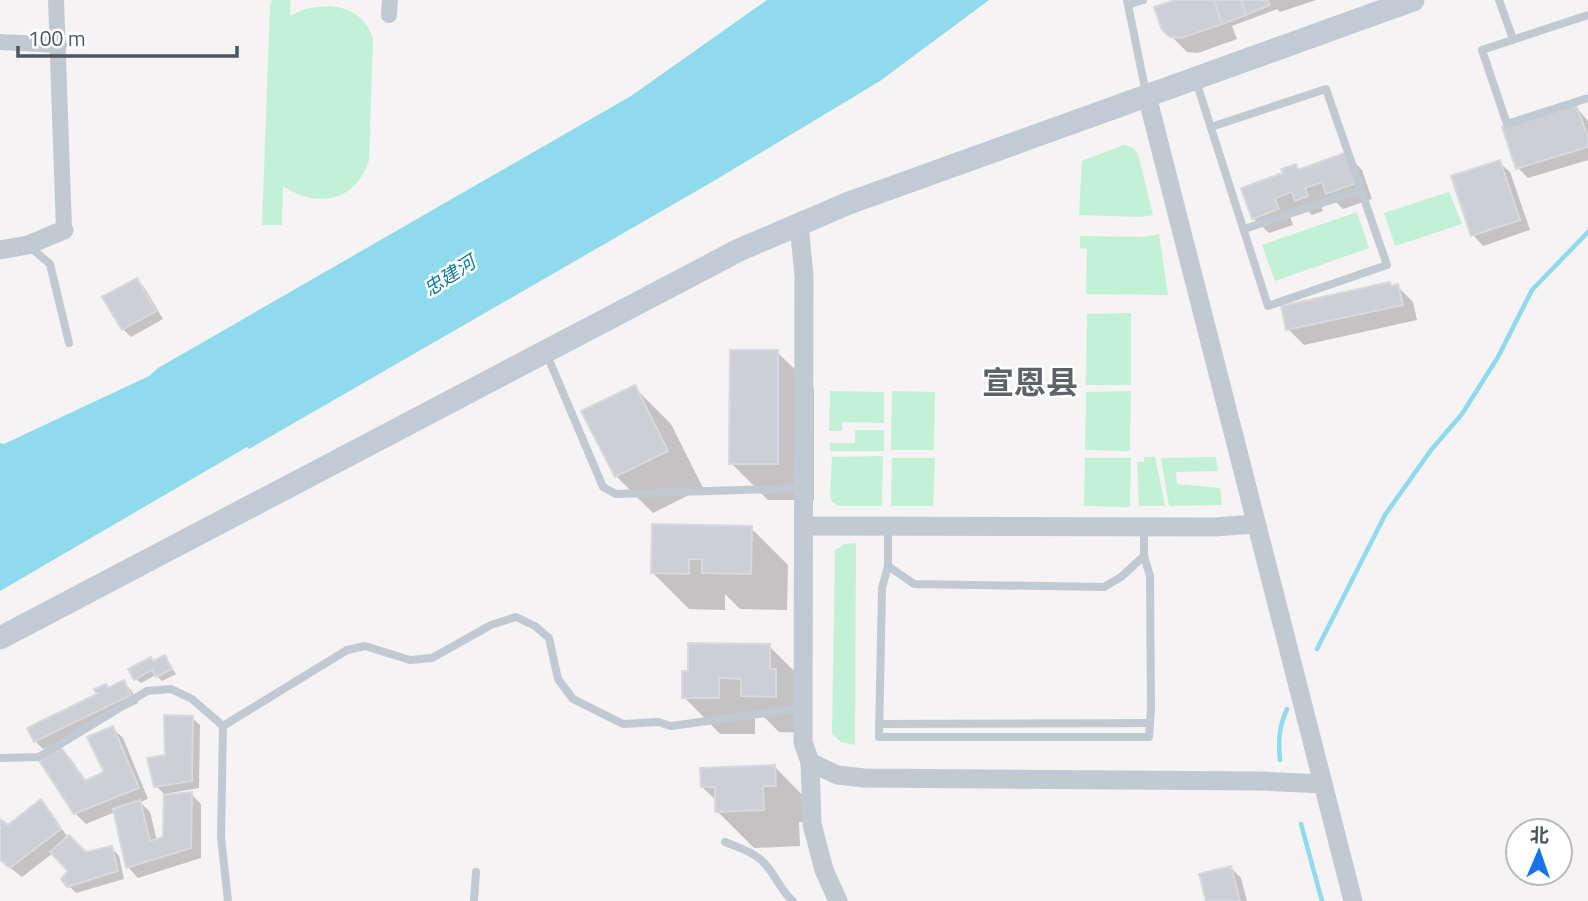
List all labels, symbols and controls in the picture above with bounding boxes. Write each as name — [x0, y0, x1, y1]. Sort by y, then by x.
scale bar — [18, 14, 236, 58]
text: 100 m — [28, 22, 85, 54]
water label: 忠建河 — [417, 245, 484, 303]
district label: 宣恩县 — [982, 358, 1078, 406]
north arrow — [1504, 817, 1574, 887]
text: 北 — [1530, 820, 1550, 849]

